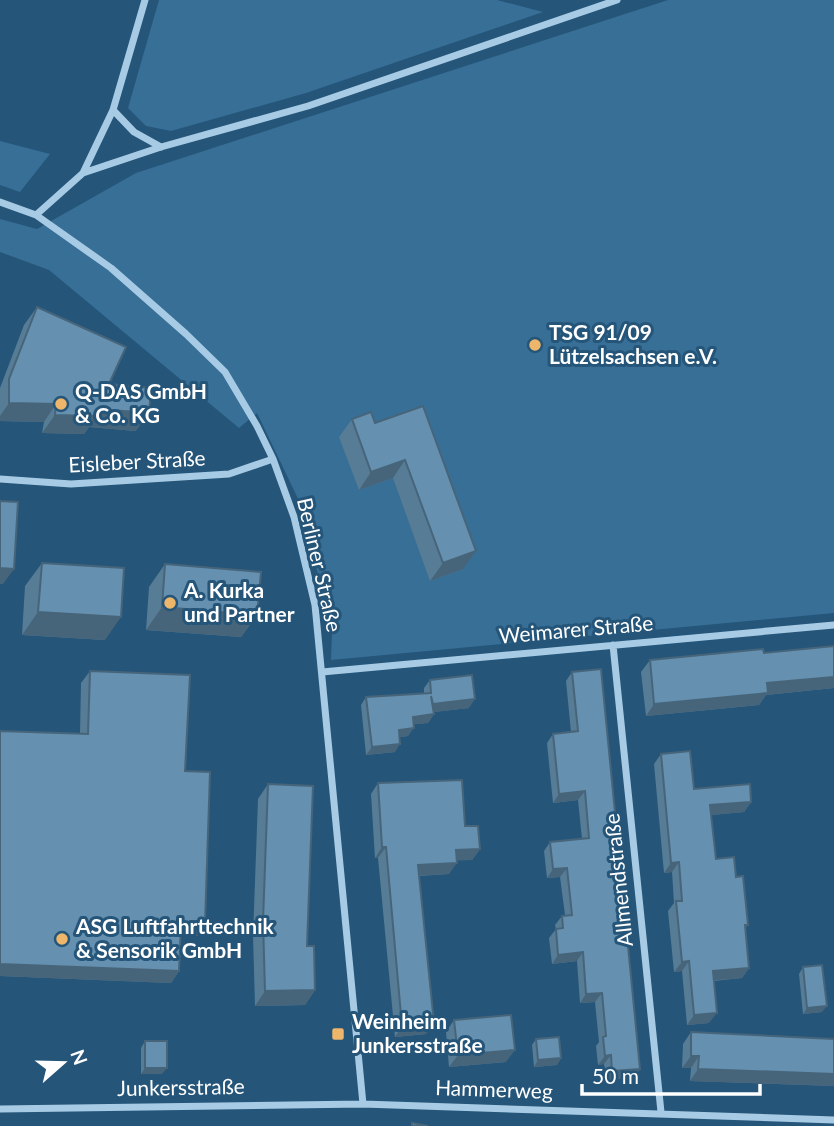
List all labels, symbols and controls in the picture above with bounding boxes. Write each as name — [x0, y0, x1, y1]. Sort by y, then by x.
place label: TSG 91/09 Lützelsachsen e.V. — [549, 319, 717, 368]
marker: TSG 91/09 Lützelsachsen e.V. — [527, 337, 543, 353]
place label: Q-DAS GmbH & Co. KG — [75, 378, 207, 427]
marker: Q-DAS GmbH & Co. KG — [53, 396, 69, 412]
street label: Eisleber Straße — [68, 444, 206, 477]
street label: Berliner Straße — [293, 495, 348, 634]
place label: A. Kurka und Partner — [183, 577, 295, 626]
marker: A. Kurka und Partner — [162, 595, 178, 611]
street label: Weimarer Straße — [498, 609, 654, 648]
street label: Allmendstraße — [598, 812, 637, 948]
place label: ASG Luftfahrttechnik & Sensorik GmbH — [75, 913, 274, 962]
marker: ASG Luftfahrttechnik & Sensorik GmbH — [54, 931, 70, 947]
place label: Weinheim Junkersstraße — [352, 1008, 483, 1057]
marker: Weinheim Junkersstraße — [330, 1026, 346, 1042]
north arrow — [28, 1028, 98, 1098]
text: N — [66, 1046, 93, 1068]
scale bar — [582, 1052, 760, 1096]
text: 50 m — [592, 1063, 639, 1088]
street label: Junkersstraße — [117, 1073, 245, 1100]
street label: Hammerweg — [435, 1074, 553, 1103]

